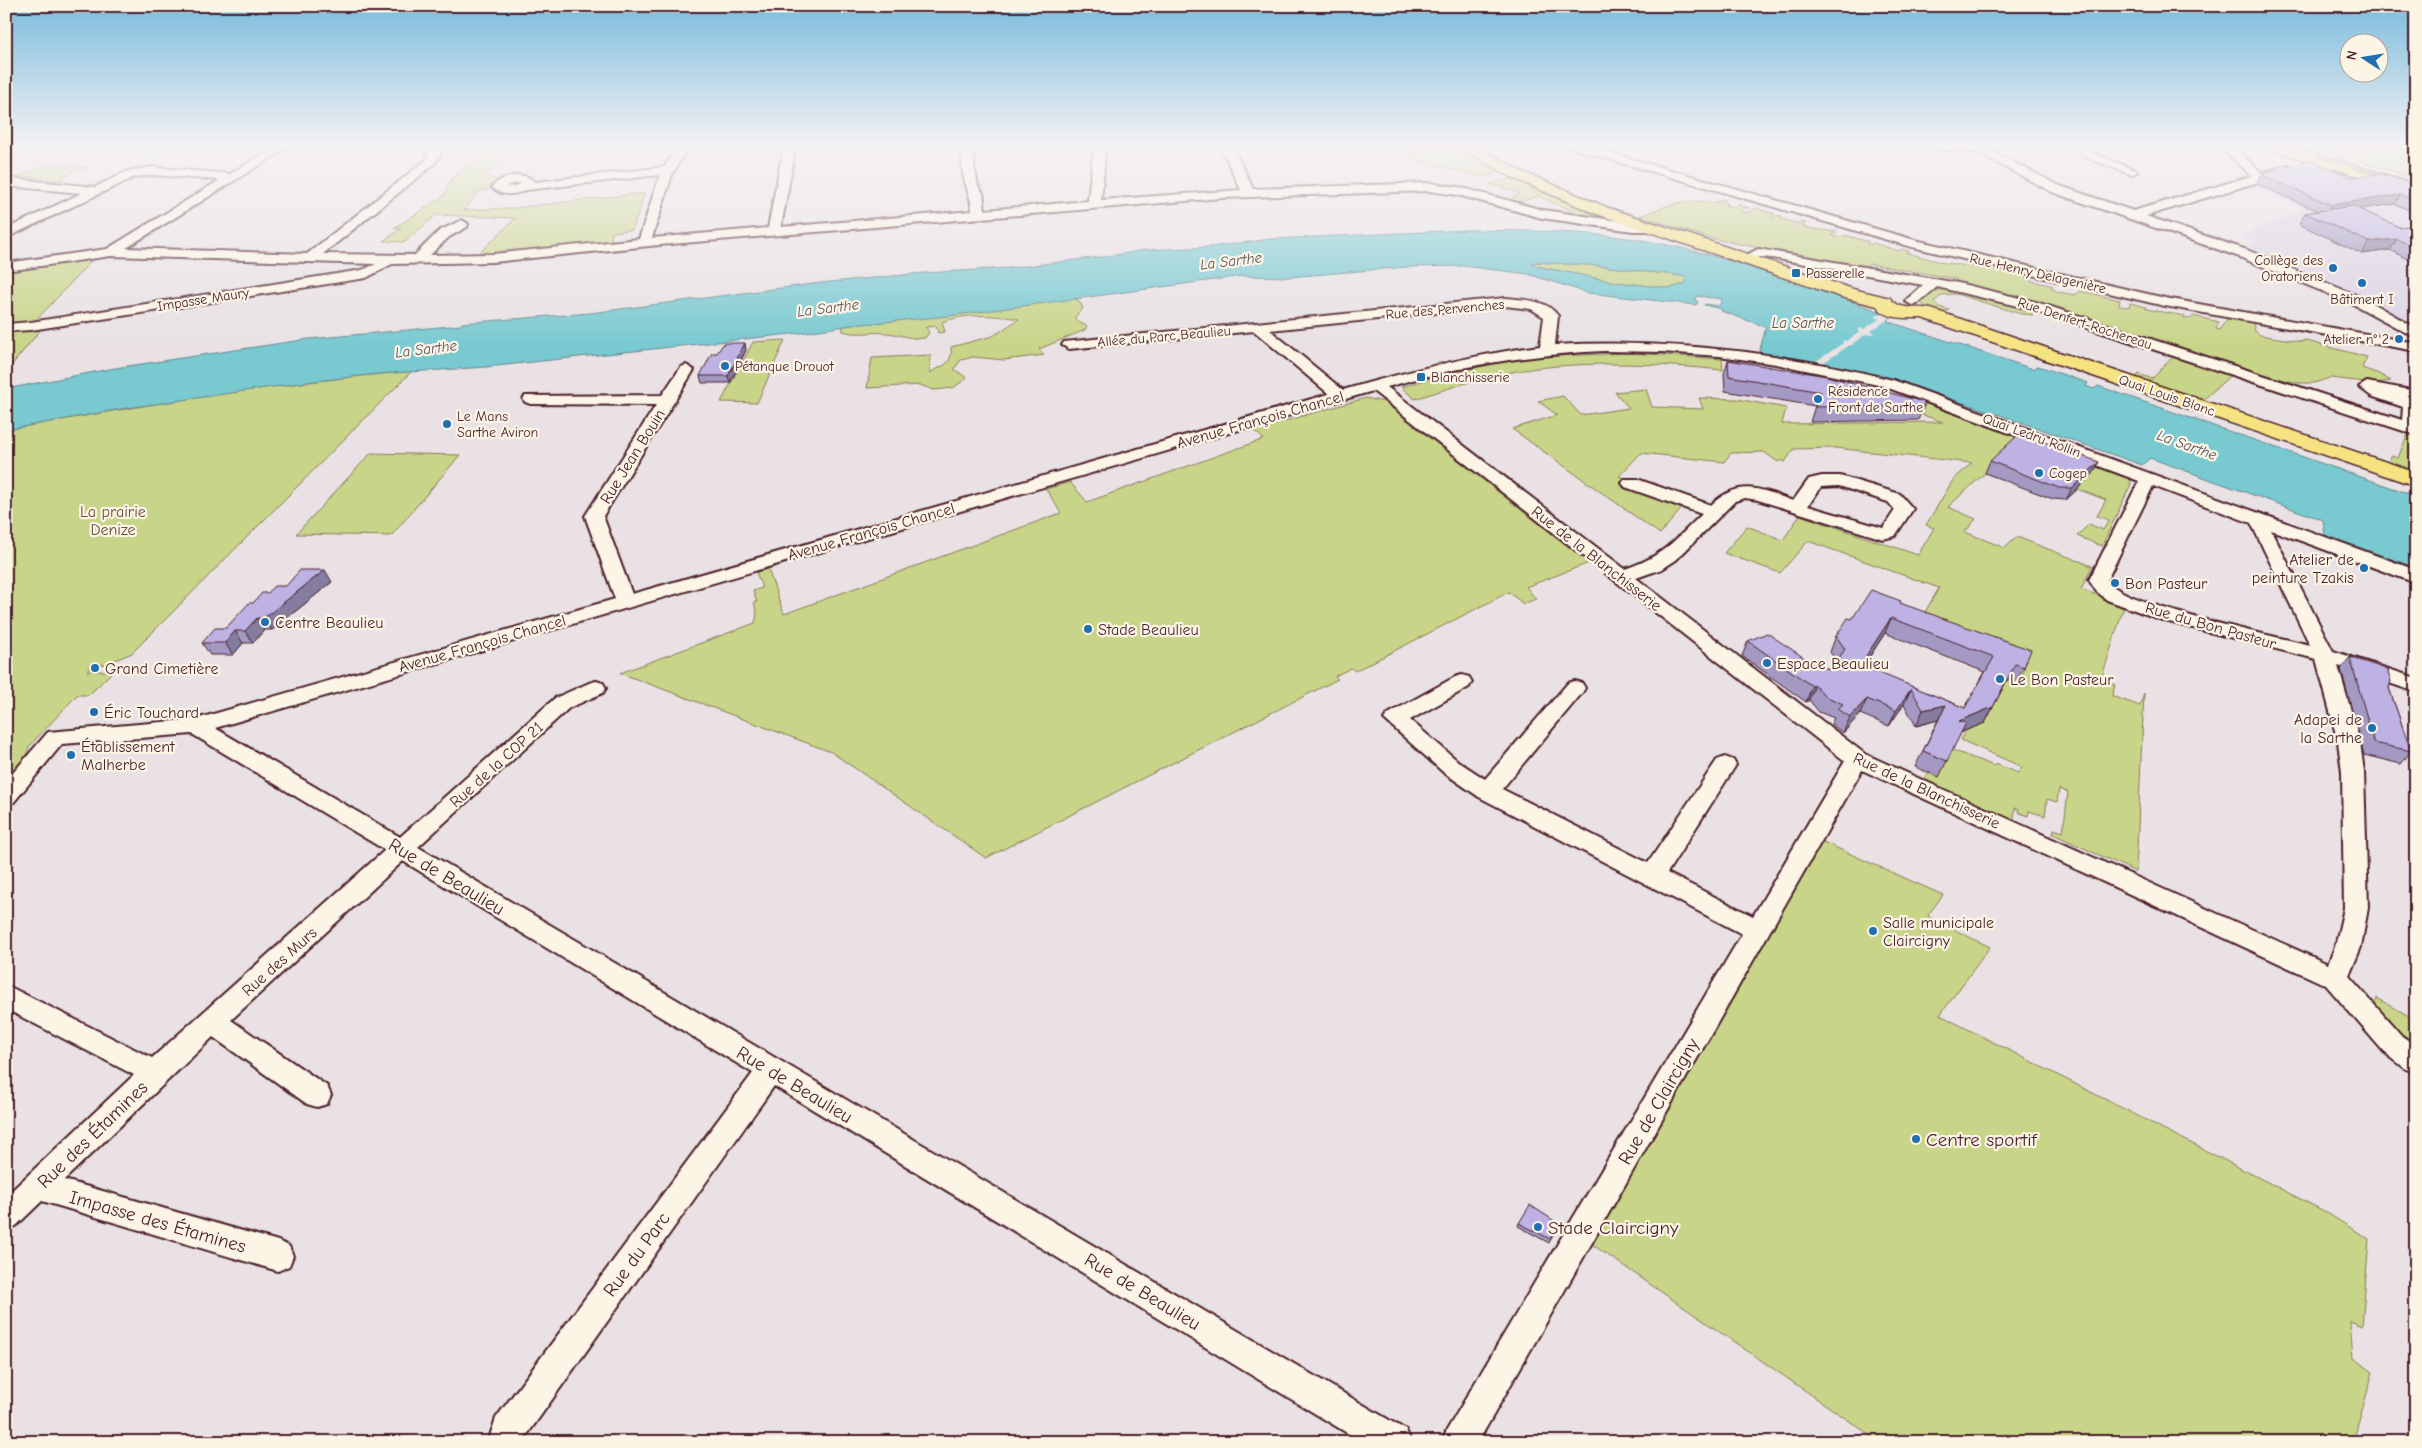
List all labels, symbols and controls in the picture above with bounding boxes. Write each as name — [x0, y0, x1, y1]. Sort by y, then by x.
north arrow — [2340, 32, 2390, 82]
text: N — [2343, 49, 2361, 62]
water label: La Sarthe — [1199, 248, 1263, 274]
street label: Rue Henry Delagenière — [1968, 250, 2108, 297]
place label: Collège des Oratoriens — [2254, 252, 2323, 285]
marker: Collège des Oratoriens — [2327, 262, 2339, 274]
place label: Passerelle — [1806, 265, 1865, 282]
marker: Passerelle — [1790, 267, 1802, 279]
marker: Bâtiment I — [2356, 277, 2368, 289]
street label: Impasse Maury — [156, 284, 251, 315]
place label: Bâtiment I — [2330, 291, 2394, 308]
street label: Rue Denfert-Rochereau — [2016, 294, 2154, 353]
water label: La Sarthe — [796, 295, 860, 321]
street label: Rue des Pervenches — [1385, 296, 1505, 323]
water label: La Sarthe — [1772, 314, 1835, 332]
street label: Allée du Parc Beaulieu — [1097, 322, 1231, 351]
place label: Atelier n° 2 — [2324, 331, 2389, 348]
marker: Atelier n° 2 — [2393, 333, 2405, 345]
water label: La Sarthe — [394, 336, 458, 362]
place label: Pétanque Drouot — [735, 358, 835, 375]
marker: Pétanque Drouot — [719, 360, 731, 372]
place label: Blanchisserie — [1431, 369, 1510, 386]
marker: Blanchisserie — [1415, 371, 1427, 383]
street label: Quai Louis Blanc — [2117, 371, 2217, 420]
place label: Résidence Front de Sarthe — [1828, 383, 1923, 416]
street label: Avenue François Chancel — [1175, 387, 1346, 452]
marker: Résidence Front de Sarthe — [1812, 393, 1824, 405]
street label: Rue Jean Bouin — [597, 406, 669, 507]
place label: Le Mans Sarthe Aviron — [457, 408, 538, 441]
street label: Quai Ledru Rollin — [1980, 410, 2083, 461]
marker: Le Mans Sarthe Aviron — [441, 418, 453, 430]
water label: La Sarthe — [2155, 426, 2220, 464]
place label: Cogep — [2049, 465, 2087, 482]
marker: Cogep — [2033, 467, 2045, 479]
street label: Avenue François Chancel — [786, 499, 957, 564]
park label: La prairie Denize — [80, 503, 146, 539]
street label: Rue de la Blanchisserie — [1528, 503, 1665, 615]
place label: Atelier de peinture Tzakis — [2252, 551, 2354, 587]
marker: Atelier de peinture Tzakis — [2358, 562, 2370, 574]
place label: Bon Pasteur — [2125, 575, 2208, 593]
marker: Bon Pasteur — [2109, 577, 2121, 589]
street label: Rue du Bon Pasteur — [2143, 599, 2279, 653]
street label: Avenue François Chancel — [397, 611, 568, 676]
place label: Centre Beaulieu — [275, 614, 383, 632]
marker: Centre Beaulieu — [259, 616, 271, 628]
place label: Stade Beaulieu — [1098, 621, 1199, 639]
marker: Stade Beaulieu — [1082, 623, 1094, 635]
place label: Espace Beaulieu — [1777, 655, 1889, 673]
marker: Espace Beaulieu — [1761, 657, 1773, 669]
place label: Grand Cimetière — [105, 660, 218, 678]
marker: Grand Cimetière — [89, 662, 101, 674]
place label: Le Bon Pasteur — [2010, 671, 2114, 689]
marker: Le Bon Pasteur — [1994, 673, 2006, 685]
place label: Éric Touchard — [104, 703, 199, 722]
marker: Éric Touchard — [88, 706, 100, 718]
place label: Adapei de la Sarthe — [2294, 711, 2362, 747]
street label: Rue de la COP 21 — [446, 718, 547, 811]
marker: Adapei de la Sarthe — [2366, 722, 2378, 734]
place label: Établissement Malherbe — [81, 737, 175, 774]
marker: Établissement Malherbe — [65, 749, 77, 761]
street label: Rue de la Blanchisserie — [1850, 749, 2003, 833]
street label: Rue de Beaulieu — [385, 834, 508, 920]
place label: Salle municipale Claircigny — [1883, 914, 1994, 950]
street label: Rue des Murs — [239, 923, 321, 1000]
marker: Salle municipale Claircigny — [1867, 925, 1879, 937]
street label: Rue de Claircigny — [1614, 1034, 1704, 1169]
street label: Rue de Beaulieu — [733, 1042, 856, 1128]
street label: Rue des Étamines — [33, 1076, 152, 1193]
place label: Centre sportif — [1926, 1129, 2039, 1151]
marker: Centre sportif — [1910, 1133, 1922, 1145]
street label: Impasse des Étamines — [67, 1186, 249, 1258]
street label: Rue du Parc — [599, 1208, 675, 1301]
place label: Stade Claircigny — [1548, 1217, 1679, 1239]
marker: Stade Claircigny — [1532, 1221, 1544, 1233]
street label: Rue de Beaulieu — [1081, 1249, 1204, 1335]

